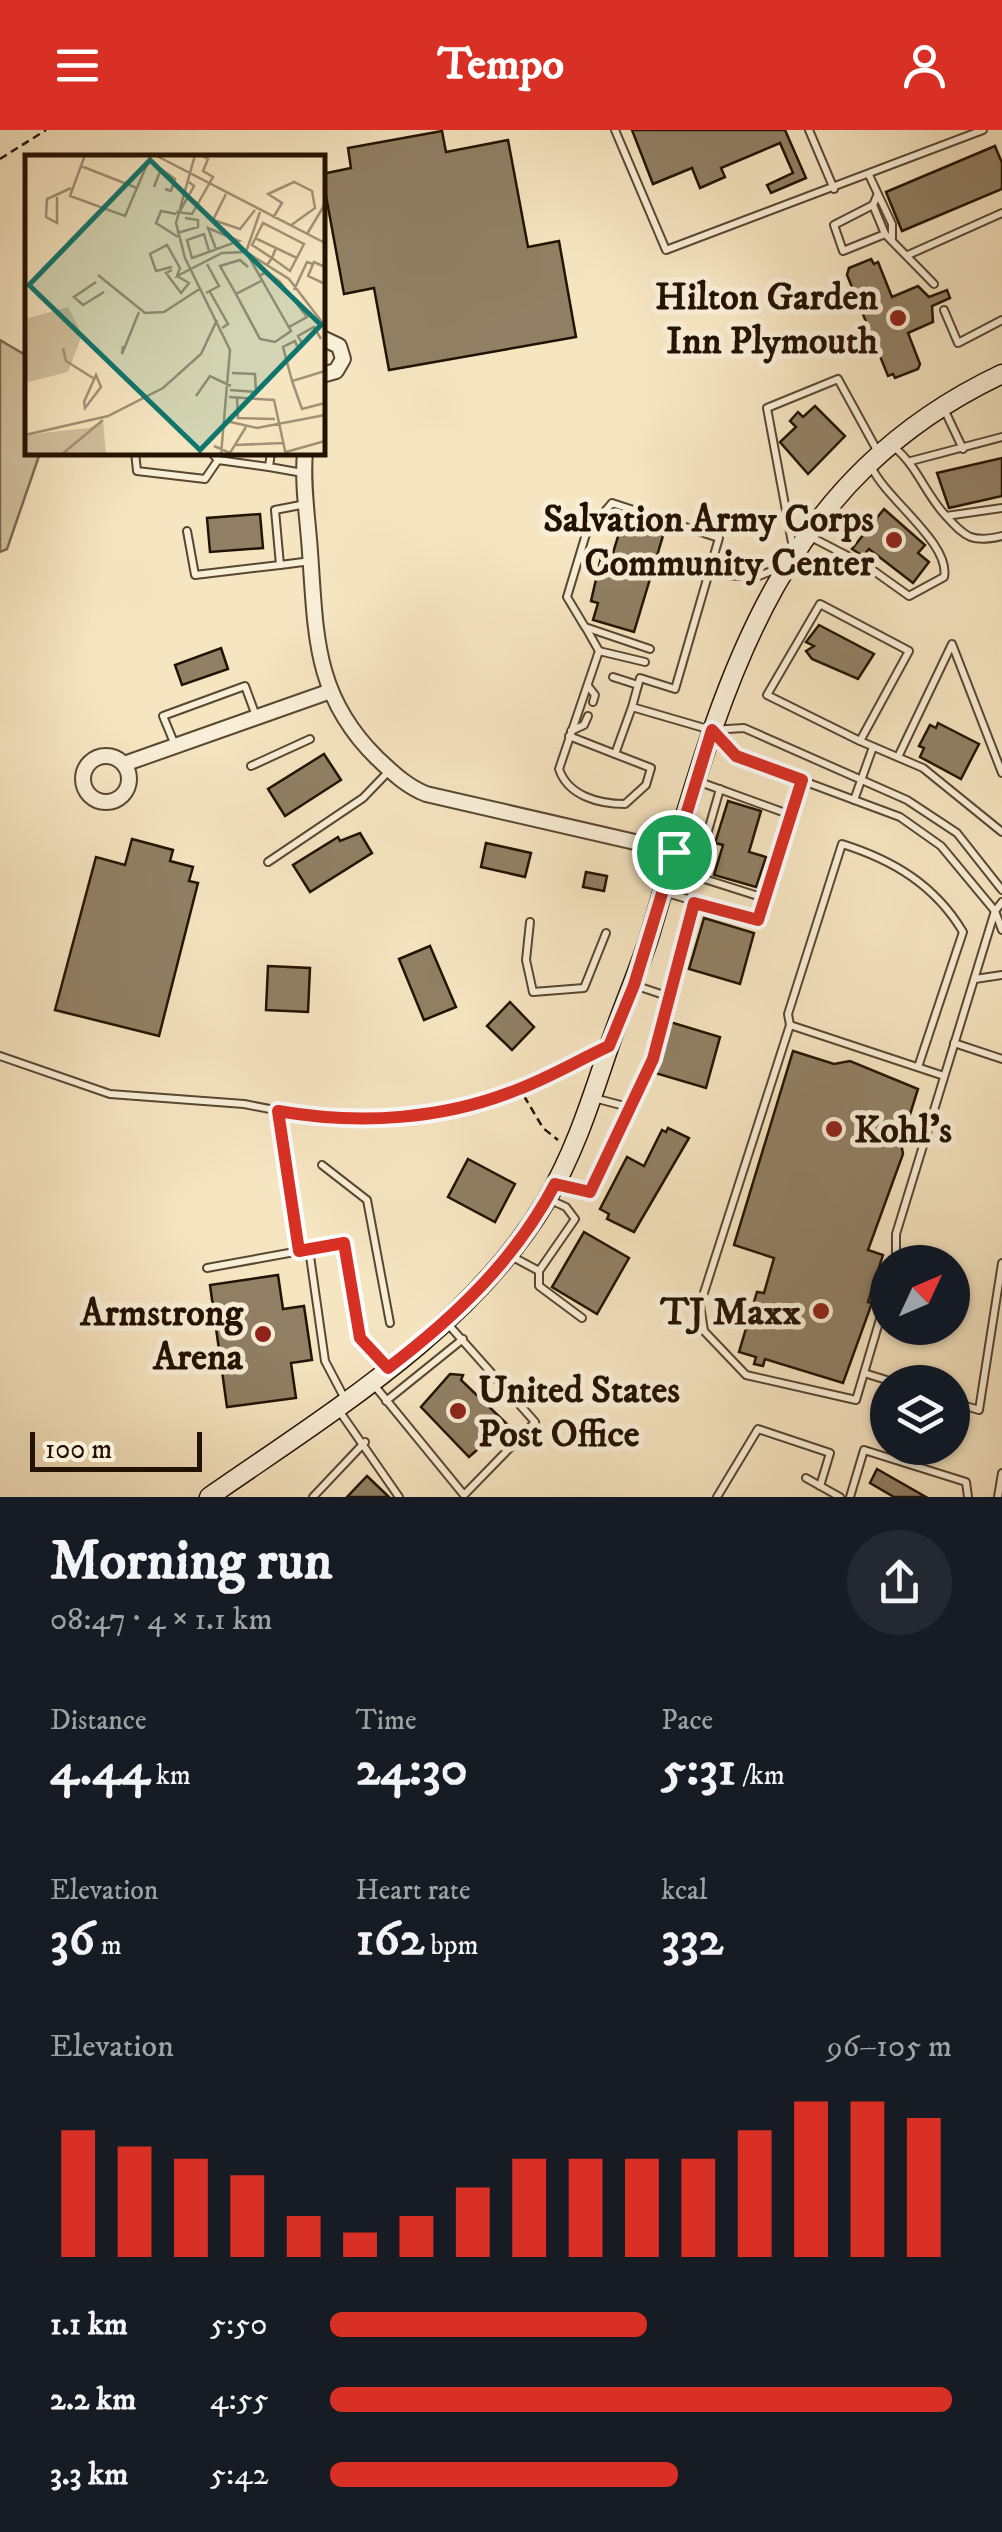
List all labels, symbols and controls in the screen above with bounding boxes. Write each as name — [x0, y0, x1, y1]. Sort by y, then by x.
text: Tempo — [438, 37, 564, 93]
icon: menu — [50, 38, 105, 93]
icon: person — [897, 38, 952, 93]
inset map — [25, 155, 325, 455]
place label: Hilton Garden Inn Plymouth — [655, 274, 878, 366]
marker: Hilton Garden Inn Plymouth — [887, 307, 909, 329]
place label: Salvation Army Corps Community Center — [543, 496, 875, 588]
marker: Salvation Army Corps Community Center — [883, 529, 905, 551]
pin — [632, 810, 717, 895]
icon: arrive — [647, 825, 702, 880]
place label: Kohl's — [854, 1107, 952, 1155]
marker: Kohl's — [823, 1118, 845, 1140]
north arrow — [870, 1245, 970, 1345]
map controls — [870, 1245, 970, 1465]
place label: TJ Maxx — [660, 1289, 801, 1337]
place label: Armstrong Arena — [79, 1290, 244, 1382]
marker: TJ Maxx — [810, 1300, 832, 1322]
marker: Armstrong Arena — [252, 1323, 274, 1345]
button: layers — [870, 1365, 970, 1465]
place label: United States Post Office — [478, 1367, 680, 1459]
marker: United States Post Office — [447, 1400, 469, 1422]
scale bar — [30, 1427, 202, 1472]
text: 100 m — [45, 1432, 112, 1467]
text: Morning run — [50, 1528, 332, 1597]
button: share — [847, 1530, 952, 1635]
text: 08:47 · 4 × 1.1 km — [50, 1600, 272, 1640]
text: Distance — [50, 1703, 146, 1738]
text: Time — [356, 1703, 416, 1738]
text: Pace — [661, 1703, 713, 1738]
text: 4.44 — [50, 1738, 150, 1801]
text: 24:30 — [356, 1738, 468, 1801]
text: 5:31 — [661, 1738, 736, 1801]
text: km — [150, 1758, 191, 1793]
text: /km — [736, 1758, 785, 1793]
text: Elevation — [50, 1873, 158, 1908]
text: Heart rate — [356, 1873, 471, 1908]
text: kcal — [661, 1873, 707, 1908]
text: 36 — [50, 1908, 95, 1971]
text: 162 — [356, 1908, 424, 1971]
text: 332 — [661, 1908, 723, 1971]
text: m — [95, 1928, 122, 1963]
text: bpm — [424, 1928, 479, 1963]
text: Elevation — [50, 2027, 174, 2067]
text: 96–105 m — [827, 2027, 952, 2067]
text: 1.1 km — [50, 2305, 128, 2345]
text: 5:50 — [210, 2305, 267, 2345]
text: 2.2 km — [50, 2380, 136, 2420]
text: 4:55 — [210, 2380, 269, 2420]
text: 3.3 km — [50, 2455, 128, 2495]
text: 5:42 — [210, 2455, 268, 2495]

